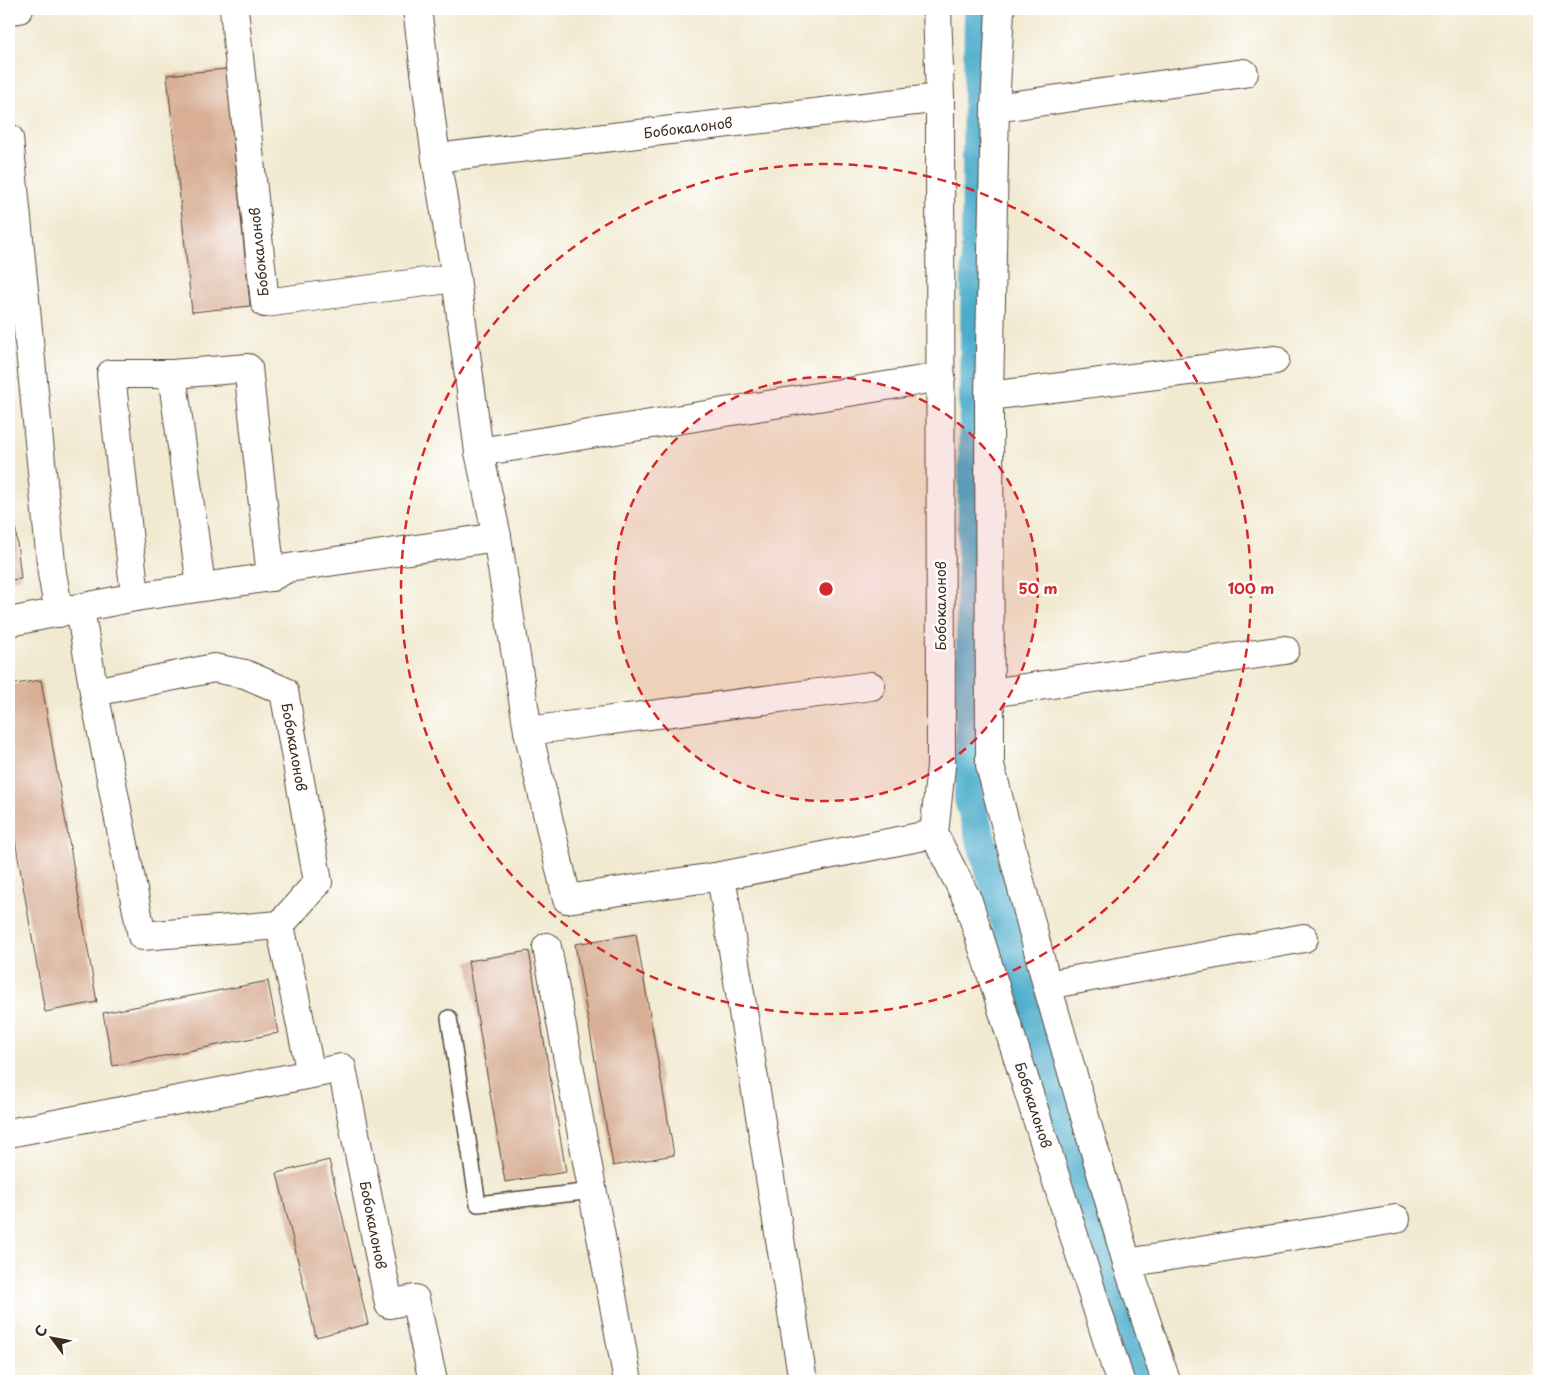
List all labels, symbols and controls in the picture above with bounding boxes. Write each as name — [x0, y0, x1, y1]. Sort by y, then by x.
street label: Бобокалонов — [642, 112, 734, 143]
street label: Бобокалонов — [243, 206, 274, 298]
street label: Бобокалонов — [930, 561, 951, 651]
text: 50 m — [1019, 576, 1057, 599]
text: 100 m — [1228, 576, 1274, 599]
centre of rings — [817, 580, 835, 598]
street label: Бобокалонов — [276, 701, 313, 793]
street label: Бобокалонов — [1010, 1059, 1057, 1151]
street label: Бобокалонов — [355, 1179, 392, 1271]
north arrow — [28, 1312, 78, 1362]
text: С — [29, 1321, 52, 1341]

